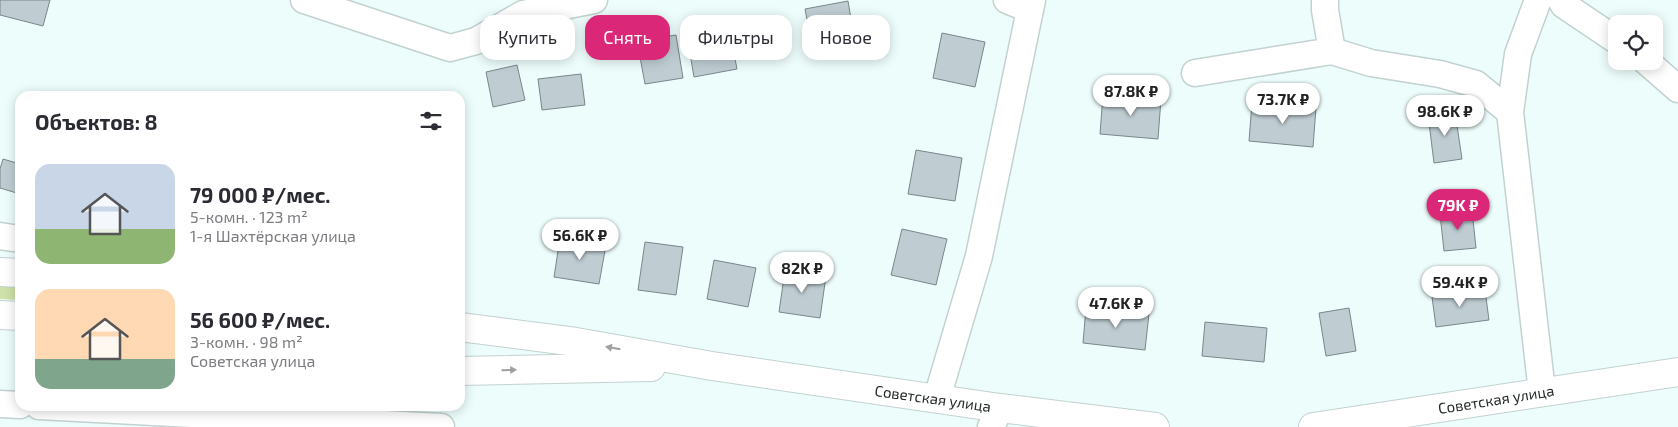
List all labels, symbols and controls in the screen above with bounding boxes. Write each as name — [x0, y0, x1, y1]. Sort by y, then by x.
chip: Купить — [480, 15, 575, 60]
chip: Снять — [585, 15, 670, 60]
chip: Фильтры — [680, 15, 792, 60]
chip: Новое — [802, 15, 890, 60]
map controls — [1608, 15, 1663, 70]
button: locate — [1608, 15, 1663, 70]
pin: 87.8K ₽ — [1085, 74, 1177, 117]
text: 87.8K ₽ — [1104, 81, 1158, 100]
pin: 73.7K ₽ — [1237, 82, 1329, 125]
text: 73.7K ₽ — [1257, 89, 1309, 108]
pin: 98.6K ₽ — [1399, 94, 1491, 137]
text: 98.6K ₽ — [1417, 101, 1473, 120]
icon: filters — [417, 107, 445, 135]
text: Объектов: 8 — [35, 109, 158, 134]
text: 79 000 ₽/мес. — [190, 182, 330, 207]
icon: home — [75, 184, 135, 244]
pin: 79K ₽ — [1423, 188, 1493, 231]
text: 79K ₽ — [1438, 195, 1478, 214]
text: 5-комн. · 123 m² — [190, 207, 308, 226]
pin: 56.6K ₽ — [534, 218, 626, 261]
text: 56.6K ₽ — [553, 225, 607, 244]
text: 1-я Шахтёрская улица — [190, 226, 356, 245]
pin: 82K ₽ — [767, 252, 837, 294]
text: 82K ₽ — [781, 258, 823, 277]
pin: 59.4K ₽ — [1414, 266, 1506, 308]
text: 59.4K ₽ — [1432, 272, 1488, 291]
pin: 47.6K ₽ — [1070, 286, 1162, 329]
text: 47.6K ₽ — [1089, 293, 1143, 312]
text: 56 600 ₽/мес. — [190, 307, 330, 332]
icon: home — [75, 309, 135, 369]
text: 3-комн. · 98 m² — [190, 332, 303, 351]
one-way arrow — [604, 344, 620, 352]
text: Советская улица — [190, 351, 315, 370]
one-way arrow — [501, 366, 517, 374]
street label: Советская улица — [873, 381, 992, 416]
street label: Советская улица — [1437, 381, 1556, 418]

